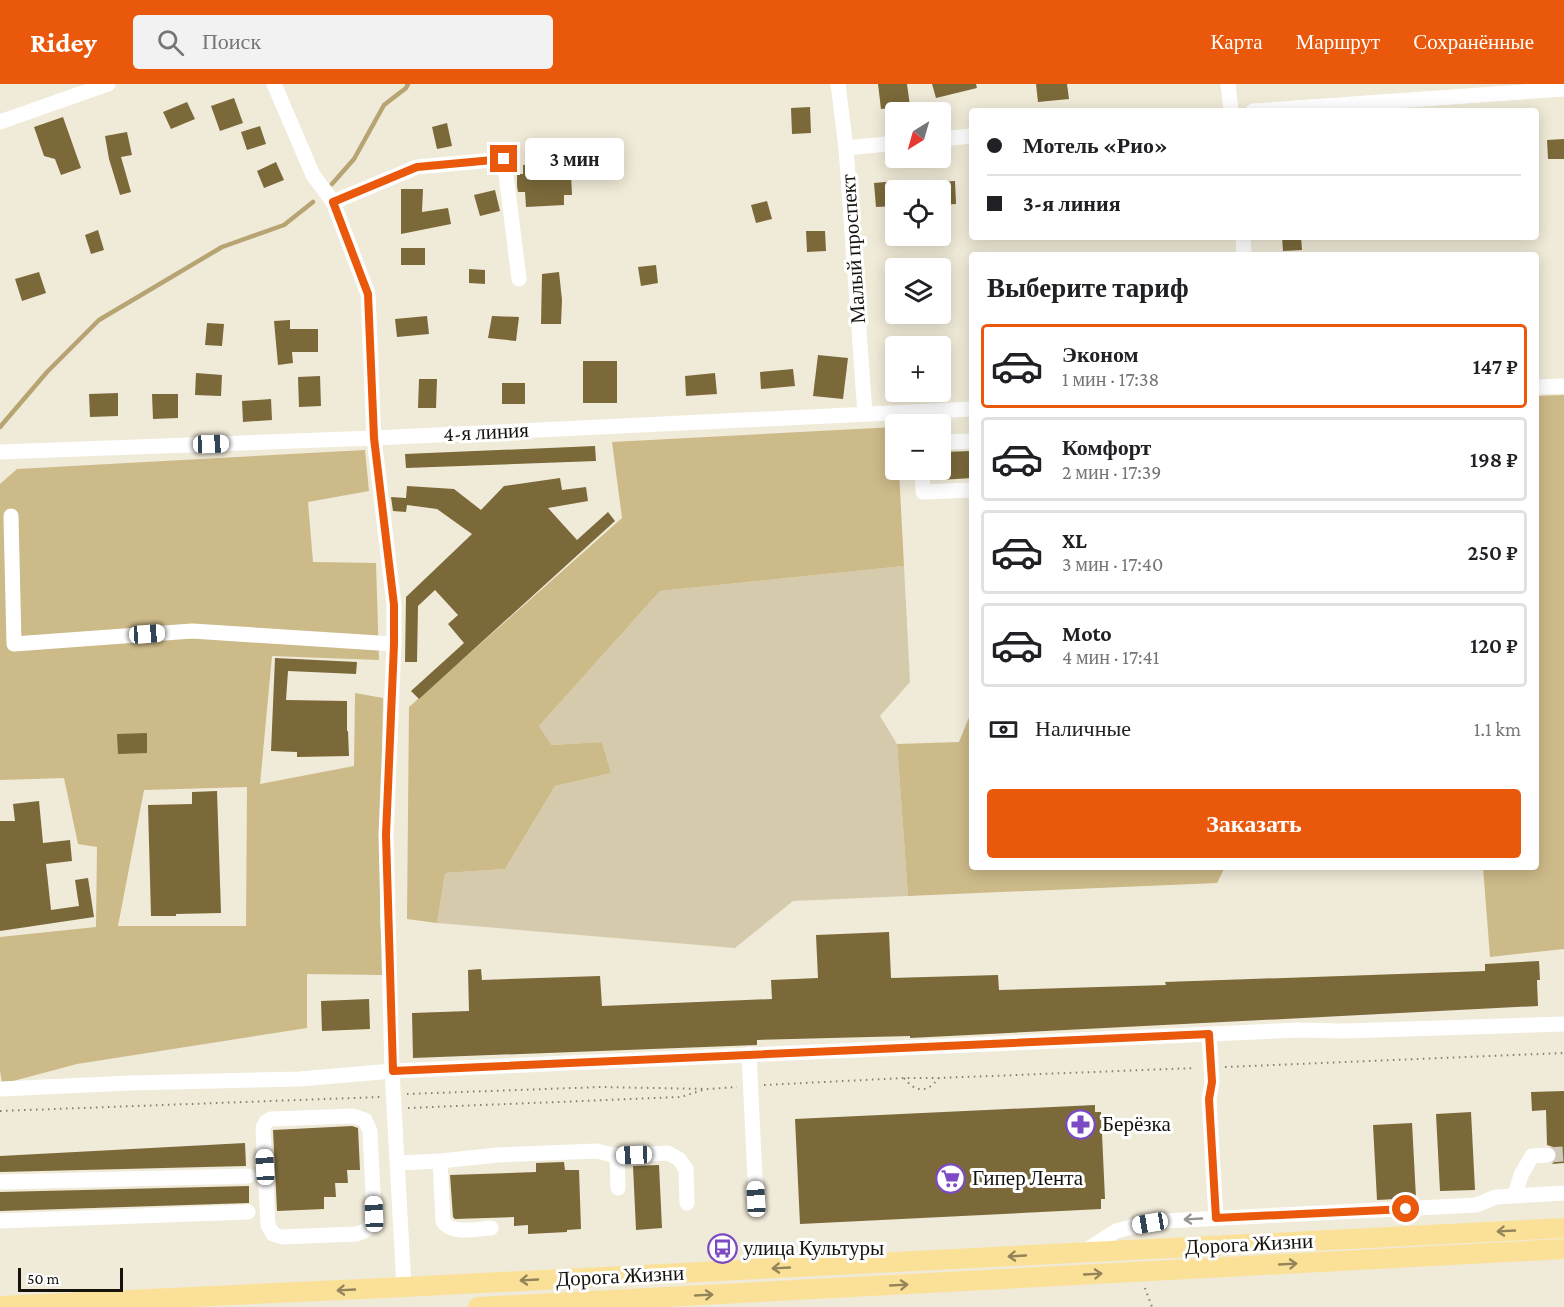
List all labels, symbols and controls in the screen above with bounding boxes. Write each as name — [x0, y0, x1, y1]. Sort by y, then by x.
search box — [133, 15, 553, 69]
icon: search — [154, 26, 187, 59]
text: Ridey — [30, 27, 97, 58]
text: Поиск — [202, 29, 261, 54]
text: Карта — [1211, 30, 1263, 54]
text: Маршрут — [1296, 30, 1380, 54]
text: Сохранённые — [1413, 30, 1534, 54]
north arrow — [885, 102, 951, 168]
map controls — [885, 102, 951, 480]
text: Мотель «Рио» — [1023, 133, 1168, 158]
callout: 3 мин — [525, 138, 624, 180]
route end — [490, 145, 517, 172]
text: 3 мин — [549, 148, 600, 170]
street label: Малый проспект — [836, 174, 870, 324]
button: locate — [885, 180, 951, 246]
text: 3-я линия — [1023, 191, 1121, 216]
button: layers — [885, 258, 951, 324]
text: Выберите тариф — [987, 273, 1189, 303]
button: + — [885, 336, 951, 402]
icon: car — [990, 339, 1044, 393]
text: Эконом — [1062, 342, 1139, 367]
text: 147 ₽ — [1473, 354, 1518, 379]
text: 1 мин · 17:38 — [1062, 368, 1159, 390]
button: − — [885, 414, 951, 480]
street label: 4-я линия — [443, 418, 530, 446]
icon: car — [990, 432, 1044, 486]
car — [193, 434, 229, 454]
text: Комфорт — [1062, 435, 1151, 460]
text: 198 ₽ — [1470, 447, 1518, 472]
text: 2 мин · 17:39 — [1062, 461, 1161, 483]
icon: car — [990, 525, 1044, 579]
text: XL — [1062, 528, 1087, 553]
text: 250 ₽ — [1468, 540, 1518, 565]
text: 3 мин · 17:40 — [1062, 553, 1163, 575]
icon: car — [990, 618, 1044, 672]
text: Moto — [1062, 621, 1112, 646]
car — [128, 624, 166, 644]
text: 120 ₽ — [1470, 633, 1518, 658]
text: 4 мин · 17:41 — [1062, 646, 1159, 668]
icon: cash — [987, 713, 1020, 746]
text: Наличные — [1035, 716, 1131, 741]
text: 1.1 km — [1474, 718, 1521, 740]
button: Заказать — [987, 789, 1521, 858]
pharmacy icon: Берёзка — [1065, 1108, 1097, 1140]
place label: Берёзка — [1102, 1112, 1171, 1136]
car — [616, 1145, 652, 1165]
car — [255, 1149, 275, 1185]
supermarket icon: Гипер Лента — [935, 1162, 967, 1194]
place label: Гипер Лента — [972, 1166, 1084, 1190]
car — [746, 1181, 766, 1217]
route start — [1392, 1195, 1419, 1222]
car — [364, 1196, 384, 1232]
car — [1131, 1211, 1169, 1235]
one-way arrow — [1183, 1214, 1203, 1225]
one-way arrow — [1496, 1226, 1516, 1237]
street label: Дорога Жизни — [1184, 1229, 1314, 1259]
bus stop icon: улица Культуры — [706, 1232, 738, 1264]
place label: улица Культуры — [743, 1236, 884, 1260]
one-way arrow — [1008, 1250, 1028, 1261]
one-way arrow — [1278, 1258, 1298, 1269]
street label: Дорога Жизни — [555, 1261, 685, 1291]
one-way arrow — [771, 1262, 791, 1273]
scale bar — [18, 1265, 123, 1292]
one-way arrow — [1083, 1269, 1103, 1280]
text: 50 m — [27, 1270, 59, 1287]
one-way arrow — [520, 1275, 540, 1286]
one-way arrow — [888, 1279, 908, 1290]
one-way arrow — [337, 1284, 357, 1295]
one-way arrow — [693, 1289, 713, 1300]

